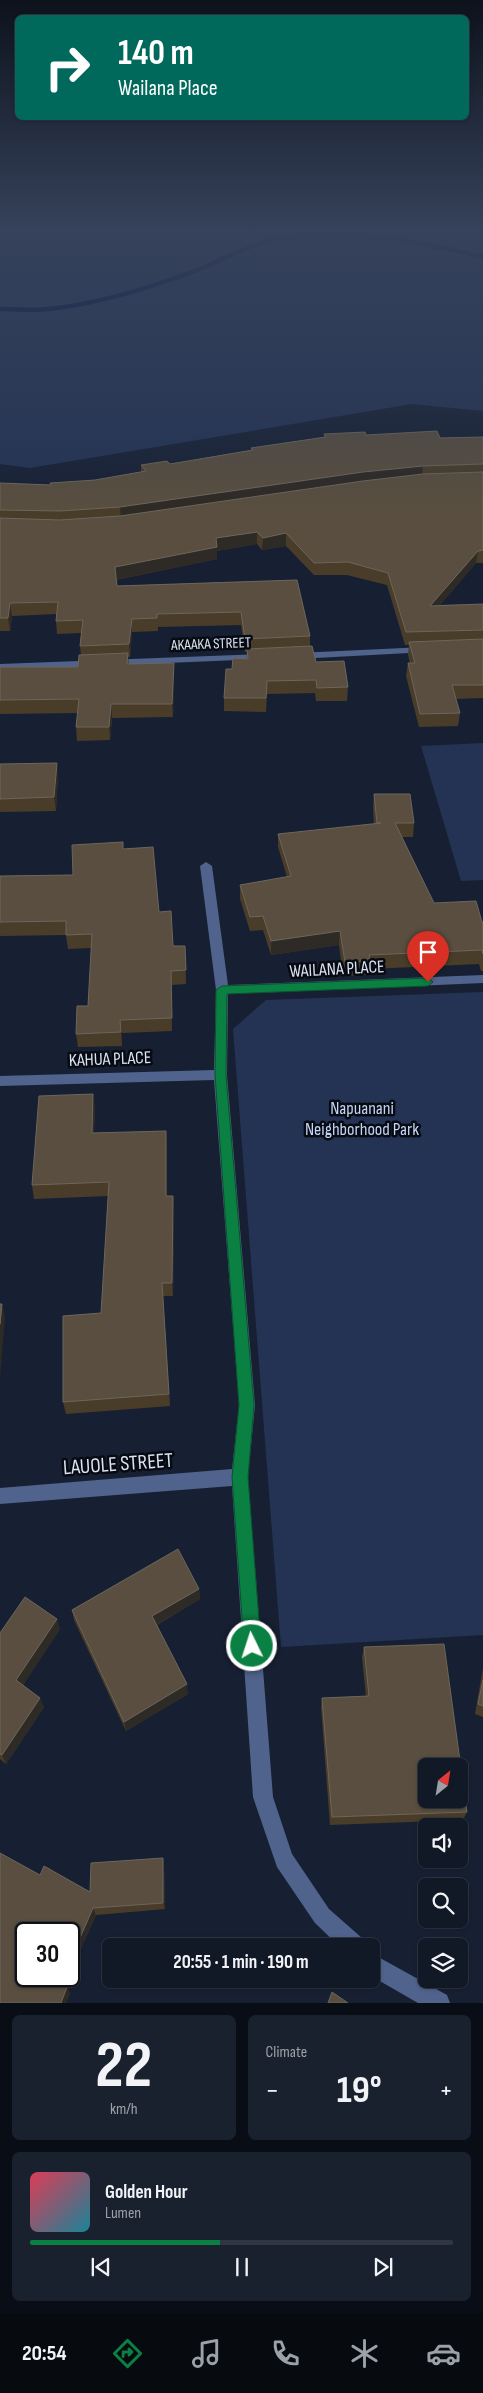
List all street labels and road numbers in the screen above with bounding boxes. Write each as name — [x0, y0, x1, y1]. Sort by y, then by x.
street label: AKAAKA STREET — [170, 633, 251, 655]
street label: WAILANA PLACE — [289, 956, 385, 982]
street label: KAHUA PLACE — [68, 1047, 152, 1071]
street label: LAUOLE STREET — [62, 1448, 174, 1480]

